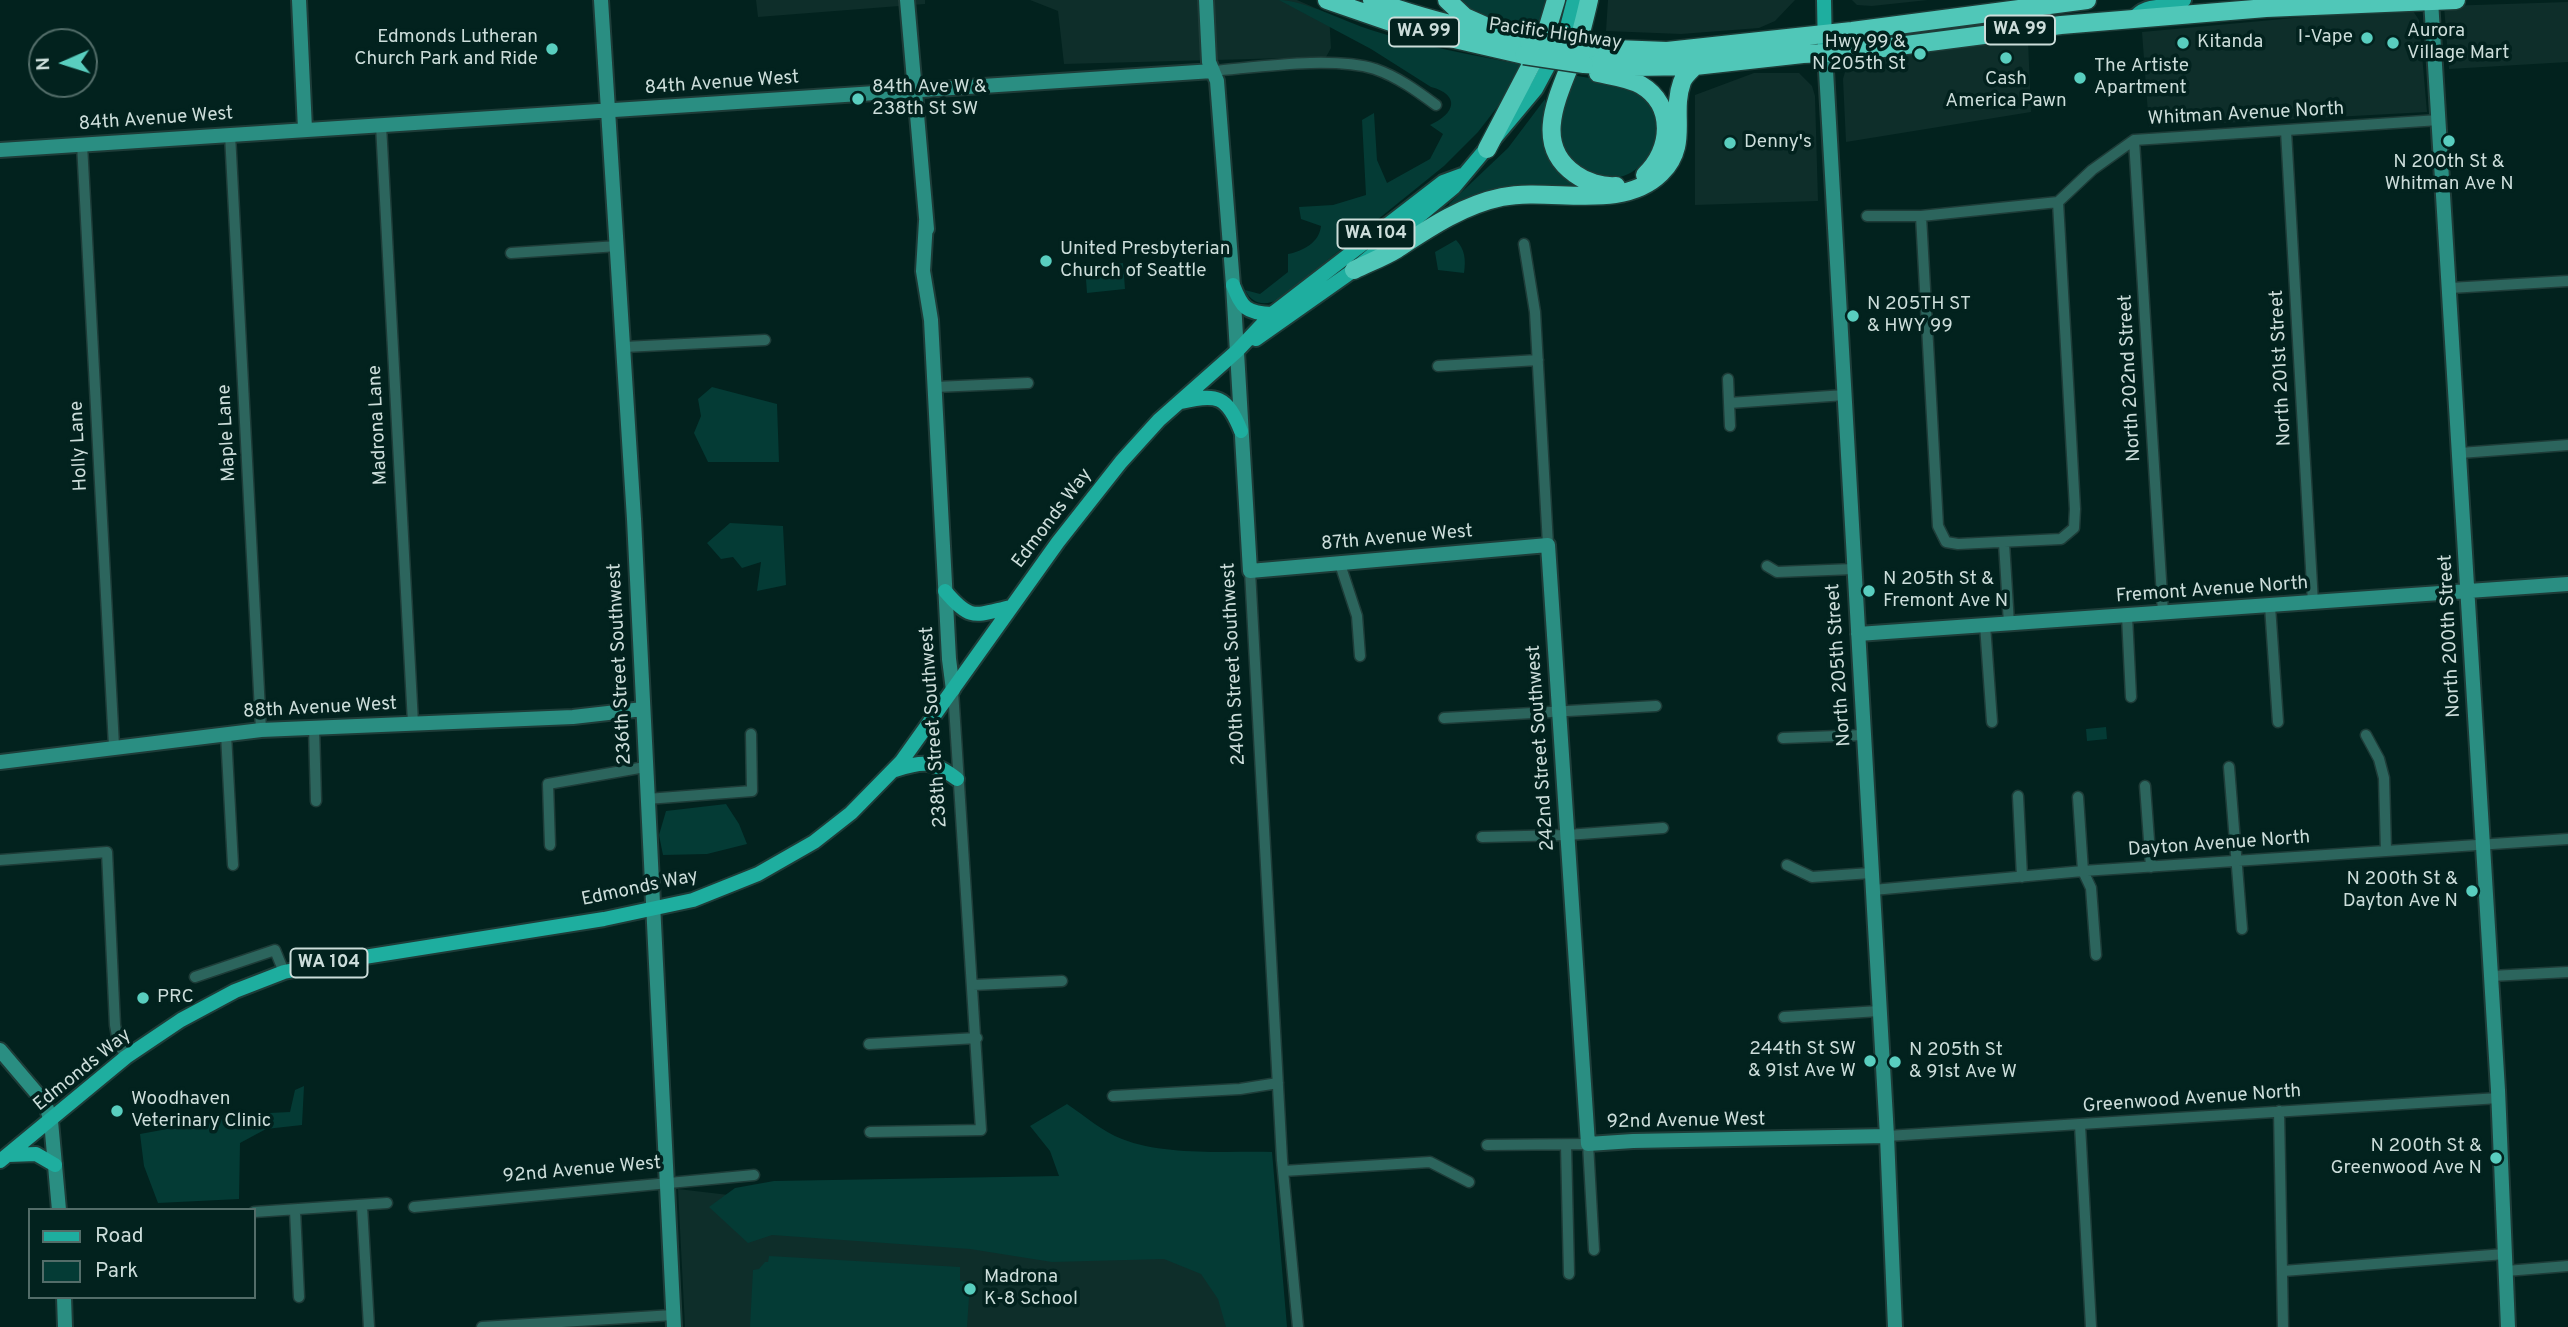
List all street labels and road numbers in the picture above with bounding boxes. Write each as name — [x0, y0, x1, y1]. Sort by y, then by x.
street label: Pacific Highway — [1487, 14, 1623, 56]
road number: WA 99 — [1985, 15, 2055, 44]
road number: WA 99 — [1389, 17, 1459, 46]
street label: 84th Avenue West — [644, 67, 800, 101]
street label: Whitman Avenue North — [2147, 98, 2345, 132]
street label: 84th Avenue West — [78, 103, 234, 137]
road number: WA 104 — [1338, 220, 1414, 248]
street label: North 201st Street — [2267, 289, 2297, 447]
street label: North 202nd Street — [2115, 294, 2147, 462]
street label: Madrona Lane — [364, 364, 394, 486]
street label: Maple Lane — [214, 384, 242, 482]
street label: Holly Lane — [66, 400, 94, 492]
street label: Edmonds Way — [1008, 465, 1098, 573]
street label: 87th Avenue West — [1320, 521, 1474, 557]
street label: North 200th Street — [2435, 554, 2467, 718]
street label: 236th Street Southwest — [604, 562, 638, 766]
street label: 240th Street Southwest — [1218, 562, 1252, 766]
street label: Fremont Avenue North — [2115, 573, 2309, 609]
street label: North 205th Street — [1823, 583, 1857, 747]
street label: 238th Street Southwest — [917, 625, 953, 829]
street label: 242nd Street Southwest — [1523, 644, 1561, 852]
street label: 88th Avenue West — [242, 694, 398, 724]
street label: Dayton Avenue North — [2127, 827, 2311, 863]
street label: Edmonds Way — [580, 865, 700, 913]
road number: WA 104 — [290, 948, 368, 978]
street label: Edmonds Way — [30, 1025, 136, 1117]
street label: Greenwood Avenue North — [2082, 1081, 2302, 1119]
street label: 92nd Avenue West — [1607, 1109, 1765, 1135]
street label: 92nd Avenue West — [502, 1153, 662, 1189]

